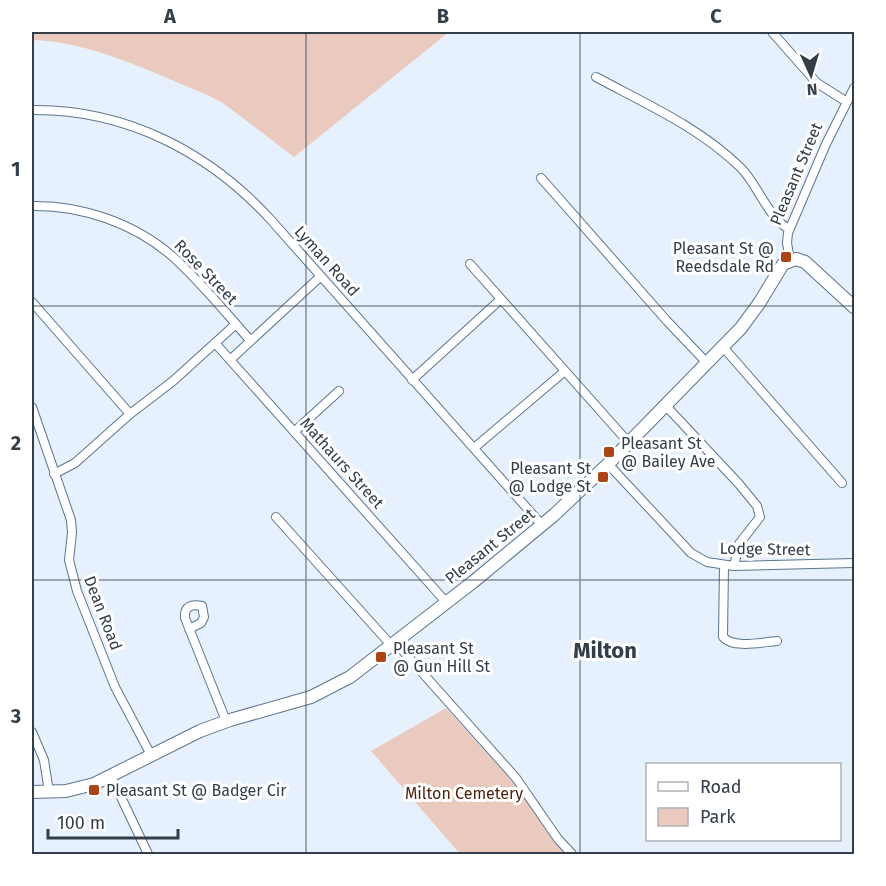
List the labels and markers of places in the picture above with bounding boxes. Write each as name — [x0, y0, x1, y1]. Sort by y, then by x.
place label: Pleasant St @ Reedsdale Rd — [673, 239, 774, 276]
marker: Pleasant St @ Reedsdale Rd — [779, 250, 793, 264]
place label: Pleasant St @ Bailey Ave — [621, 434, 716, 471]
marker: Pleasant St @ Bailey Ave — [602, 445, 616, 459]
place label: Pleasant St @ Lodge St — [508, 459, 591, 496]
marker: Pleasant St @ Lodge St — [596, 470, 610, 484]
place label: Pleasant St @ Gun Hill St — [393, 639, 490, 676]
marker: Pleasant St @ Gun Hill St — [374, 650, 388, 664]
place label: Pleasant St @ Badger Cir — [106, 781, 287, 800]
marker: Pleasant St @ Badger Cir — [87, 783, 101, 797]

